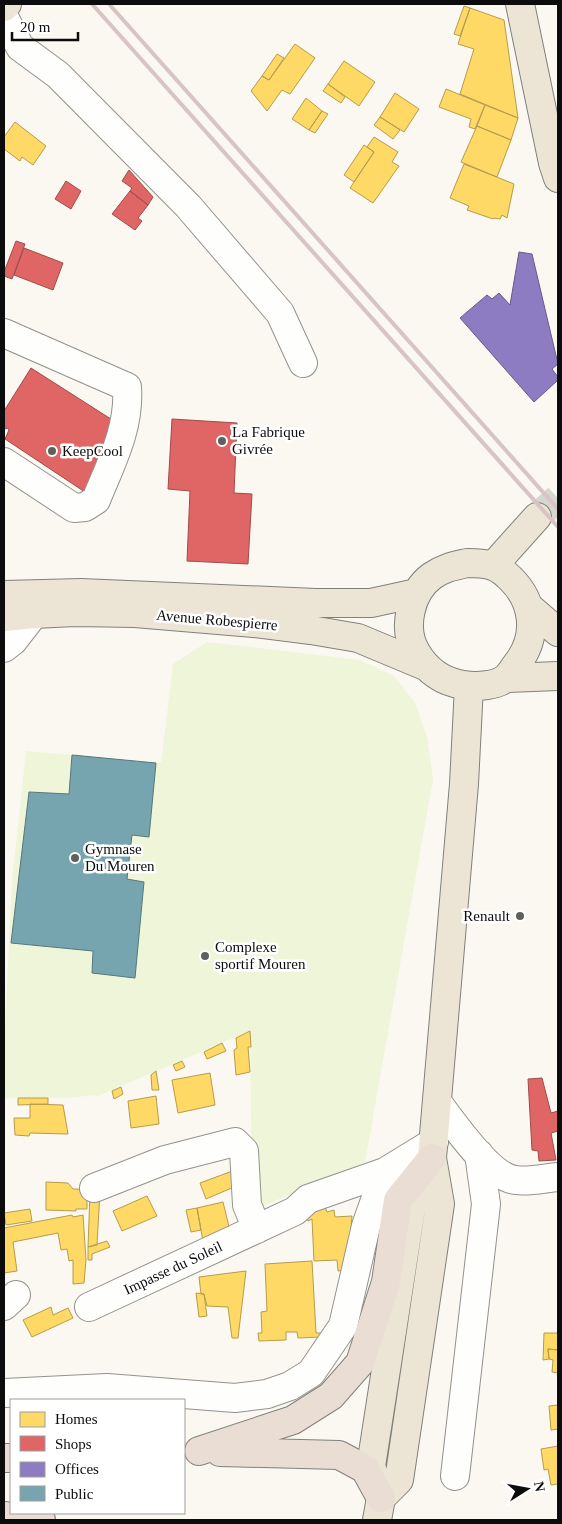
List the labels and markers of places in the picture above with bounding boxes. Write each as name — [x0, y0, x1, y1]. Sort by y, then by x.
place label: La Fabrique Givrée — [232, 424, 305, 457]
marker: La Fabrique Givrée — [216, 435, 228, 447]
place label: KeepCool — [62, 443, 123, 459]
marker: KeepCool — [46, 445, 58, 457]
place label: Gymnase Du Mouren — [85, 841, 155, 874]
marker: Gymnase Du Mouren — [69, 852, 81, 864]
place label: Renault — [463, 908, 511, 924]
marker: Renault — [514, 910, 526, 922]
place label: Complexe sportif Mouren — [215, 939, 306, 972]
marker: Complexe sportif Mouren — [199, 950, 211, 962]

